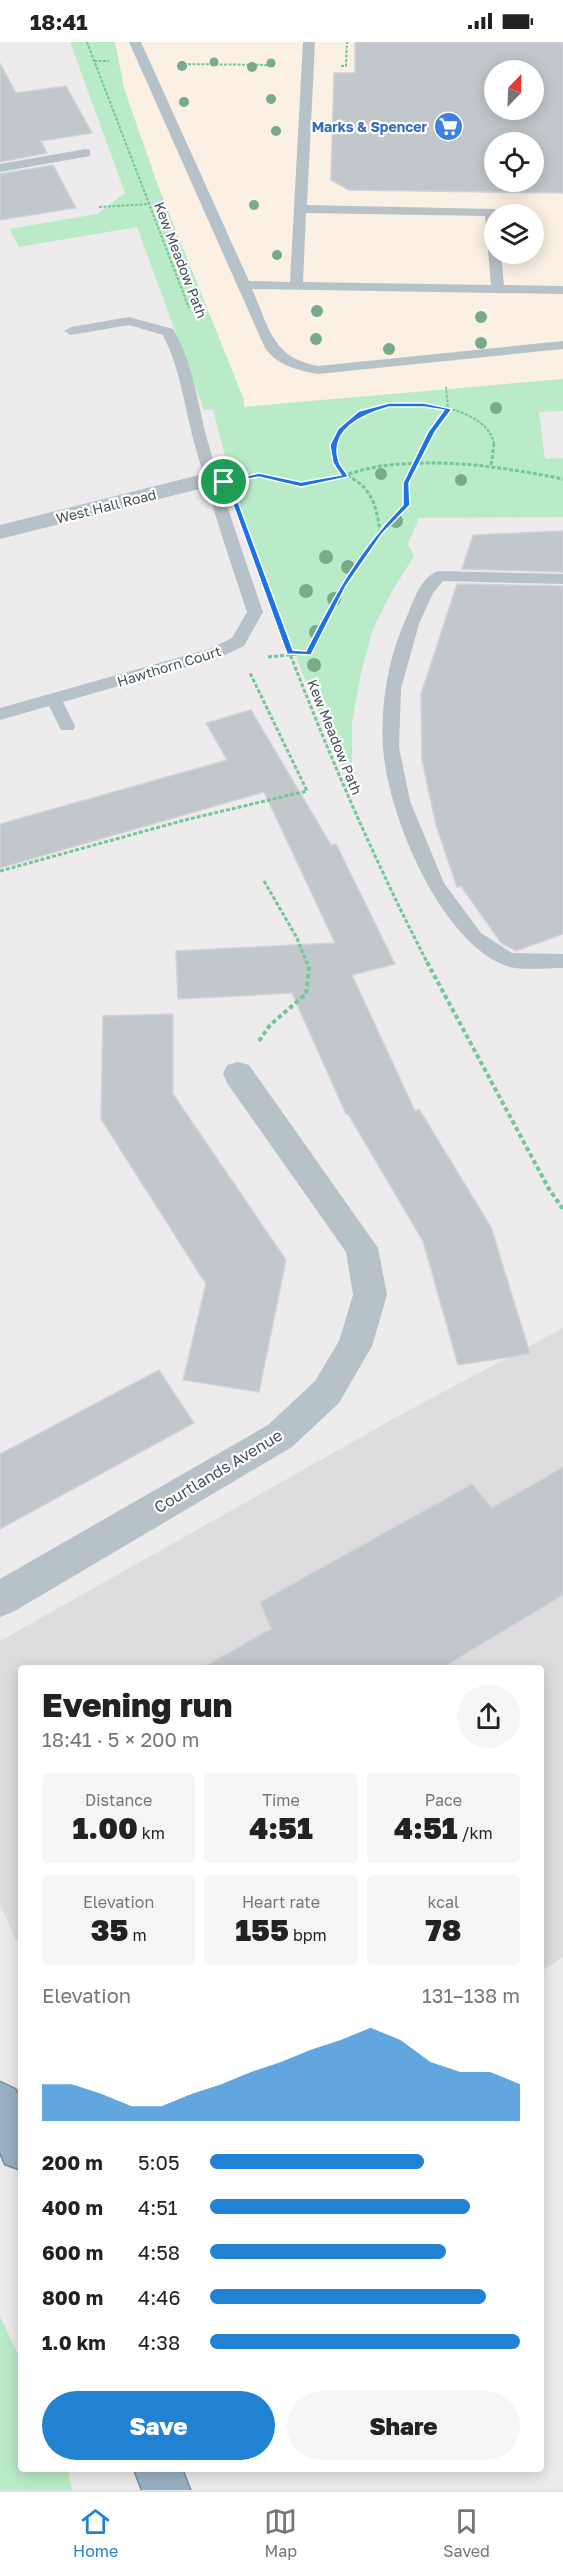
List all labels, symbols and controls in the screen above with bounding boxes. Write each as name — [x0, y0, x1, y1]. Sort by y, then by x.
text: 18:41 — [30, 8, 88, 35]
north arrow — [484, 60, 544, 120]
map controls — [484, 60, 544, 264]
supermarket icon: Marks & Spencer — [432, 110, 464, 142]
place label: Marks & Spencer — [312, 118, 428, 135]
button: locate — [484, 132, 544, 192]
street label: Kew Meadow Path — [151, 200, 211, 320]
button: layers — [484, 204, 544, 264]
pin — [198, 456, 249, 507]
icon: arrive — [207, 465, 240, 498]
street label: West Hall Road — [54, 485, 158, 527]
street label: Hawthorn Court — [115, 642, 223, 690]
street label: Kew Meadow Path — [304, 677, 366, 797]
street label: Courtlands Avenue — [150, 1425, 286, 1517]
text: Evening run — [42, 1685, 233, 1724]
button: share — [457, 1685, 520, 1748]
text: 18:41 · 5 × 200 m — [42, 1727, 200, 1751]
text: Distance — [85, 1790, 152, 1810]
text: Time — [262, 1790, 300, 1810]
text: Pace — [425, 1790, 462, 1810]
text: 1.00 — [72, 1810, 138, 1846]
text: 4:51 — [249, 1810, 313, 1846]
text: 4:51 — [394, 1810, 458, 1846]
text: km — [138, 1823, 165, 1843]
text: /km — [458, 1823, 493, 1843]
text: Elevation — [83, 1892, 154, 1912]
text: Heart rate — [242, 1892, 320, 1912]
text: kcal — [428, 1892, 459, 1912]
text: 35 — [91, 1912, 128, 1948]
text: 155 — [235, 1912, 289, 1948]
text: 78 — [425, 1912, 461, 1948]
text: m — [128, 1925, 147, 1945]
text: bpm — [289, 1925, 327, 1945]
text: Elevation — [42, 1983, 131, 2007]
text: 131–138 m — [422, 1983, 520, 2007]
text: 200 m — [42, 2150, 103, 2174]
text: 5:05 — [138, 2150, 180, 2174]
text: 400 m — [42, 2195, 103, 2219]
text: 4:51 — [138, 2195, 178, 2219]
text: 600 m — [42, 2240, 103, 2264]
text: 4:58 — [138, 2240, 180, 2264]
text: 800 m — [42, 2285, 103, 2309]
text: 4:46 — [138, 2285, 181, 2309]
text: 1.0 km — [42, 2330, 106, 2354]
text: 4:38 — [138, 2330, 180, 2354]
button: Save — [42, 2391, 275, 2460]
button: Share — [287, 2391, 520, 2460]
tab: Home — [73, 2505, 118, 2561]
tab: Map — [264, 2505, 297, 2561]
tab: Saved — [443, 2505, 490, 2561]

